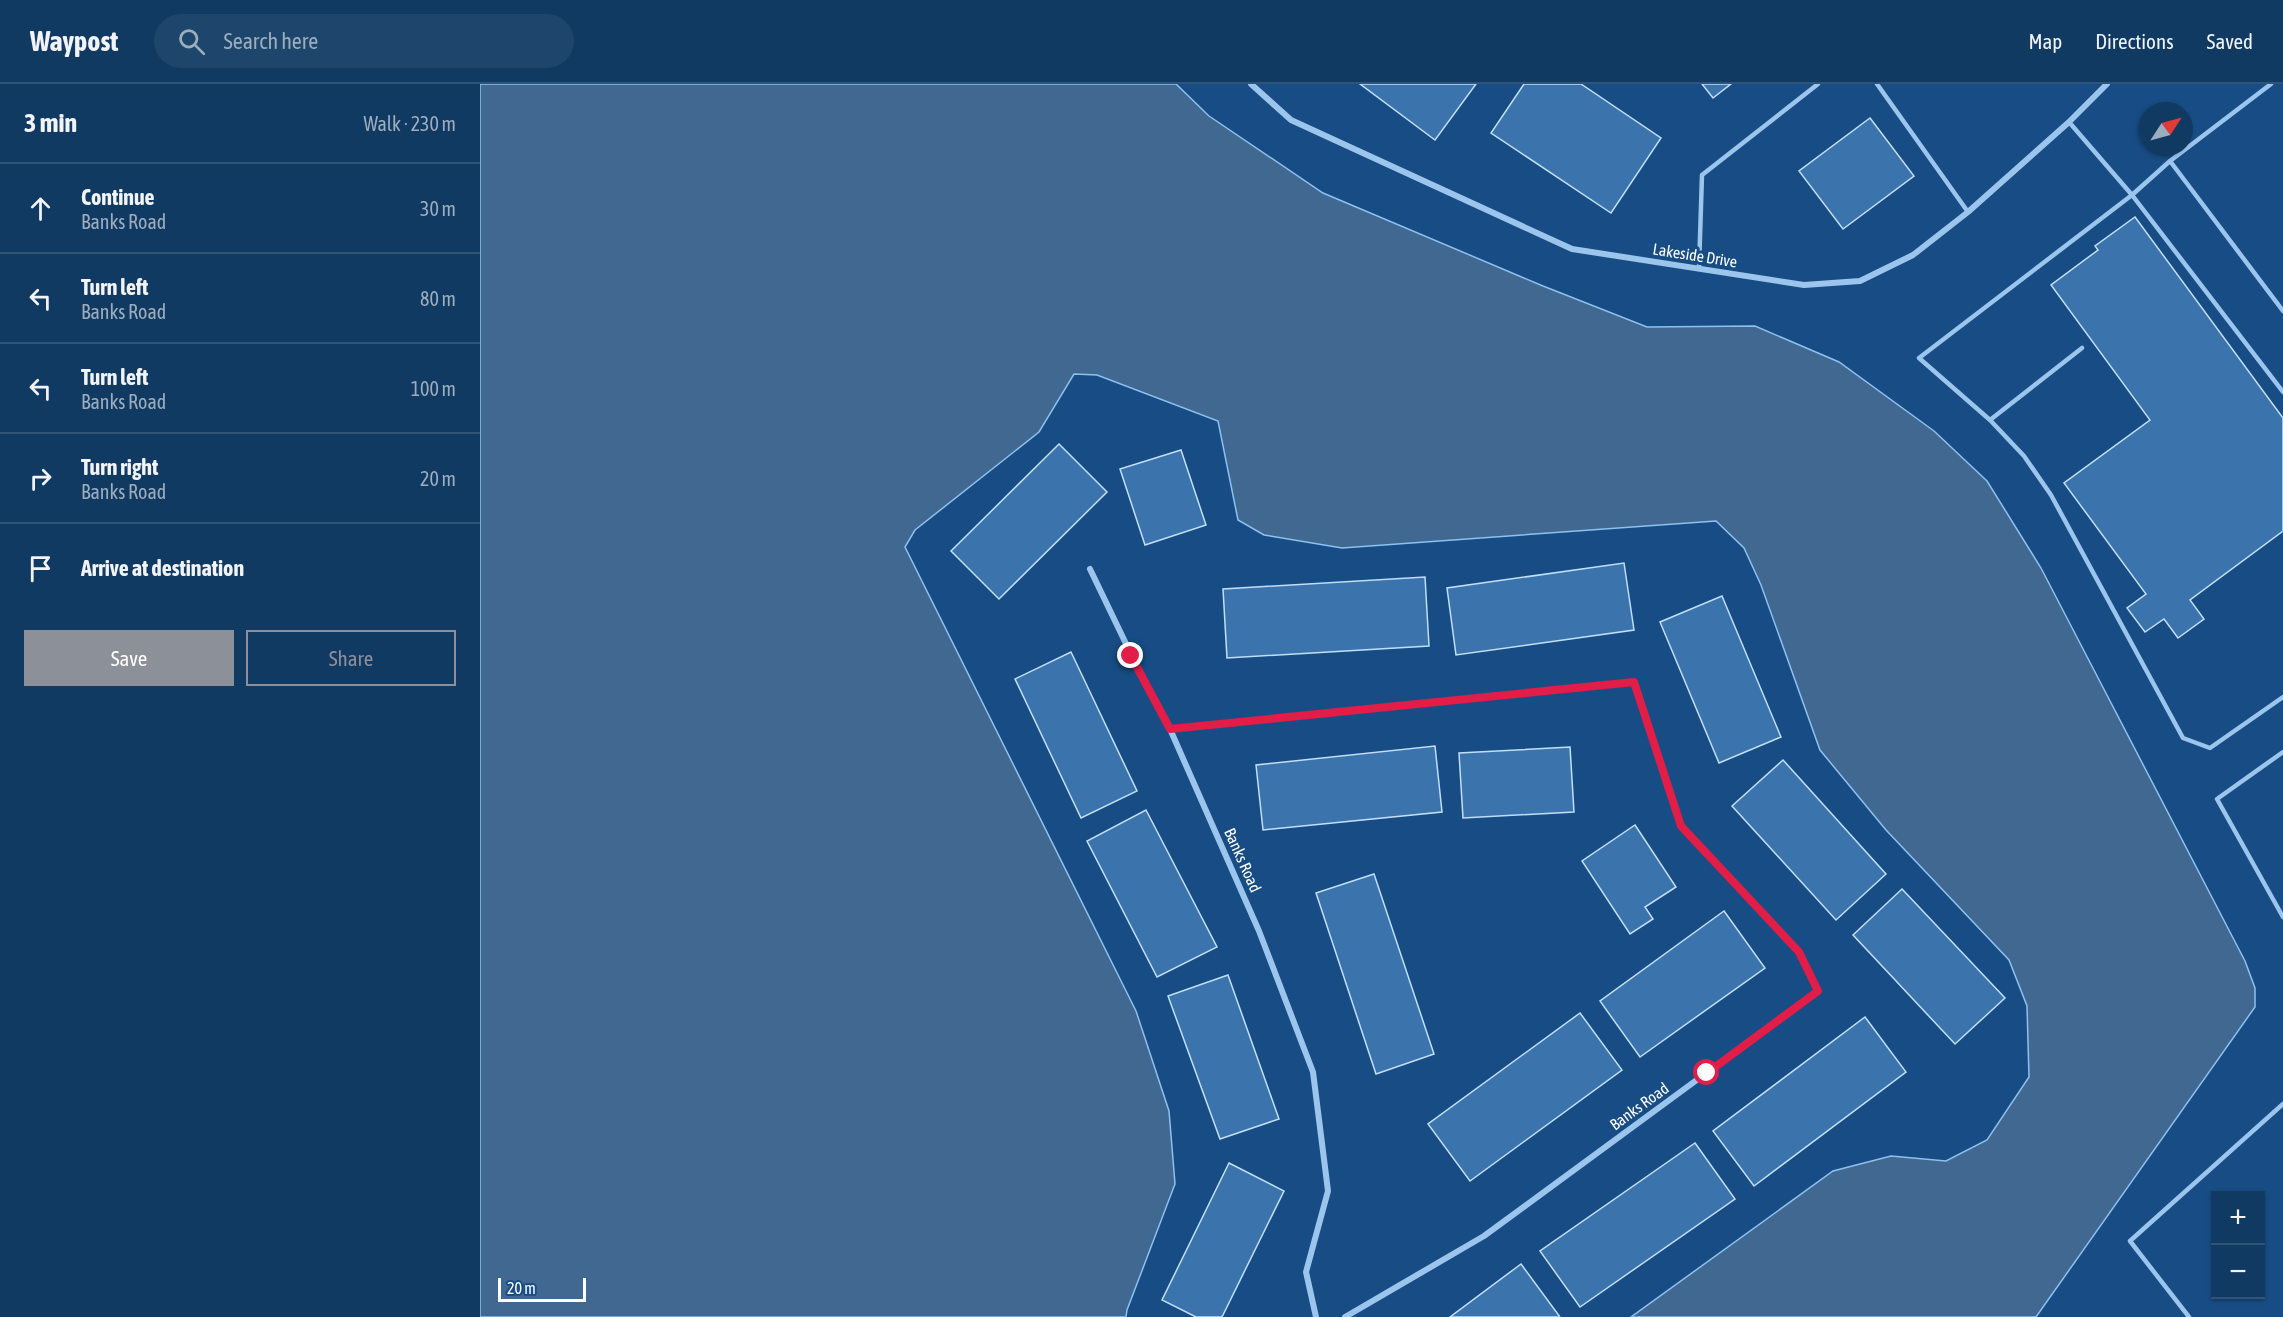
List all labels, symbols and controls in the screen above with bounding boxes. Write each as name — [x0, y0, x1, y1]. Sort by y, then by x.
search box — [154, 14, 574, 68]
text: Waypost — [30, 25, 118, 57]
icon: search — [175, 25, 208, 58]
text: Search here — [223, 28, 318, 54]
text: Map — [2028, 29, 2062, 53]
text: Directions — [2095, 29, 2174, 53]
text: Saved — [2207, 29, 2253, 53]
north arrow — [2139, 102, 2193, 156]
text: 3 min — [24, 108, 77, 138]
text: Walk · 230 m — [364, 112, 456, 135]
text: Continue — [81, 184, 155, 210]
icon: ahead — [24, 192, 57, 225]
text: 30 m — [420, 197, 456, 220]
text: Banks Road — [81, 210, 166, 233]
street label: Lakeside Drive — [1652, 239, 1738, 271]
text: Turn left — [81, 274, 148, 300]
icon: left — [24, 282, 57, 315]
text: 80 m — [420, 287, 456, 310]
text: Banks Road — [81, 300, 166, 323]
text: Turn left — [81, 364, 148, 390]
icon: left — [24, 372, 57, 405]
text: 100 m — [411, 377, 456, 400]
text: Banks Road — [81, 390, 166, 413]
text: Turn right — [81, 454, 158, 480]
icon: right — [24, 462, 57, 495]
text: 20 m — [420, 467, 456, 490]
text: Banks Road — [81, 480, 166, 503]
icon: arrive — [24, 552, 57, 585]
text: Arrive at destination — [81, 555, 244, 581]
button: Save — [24, 630, 234, 686]
button: Share — [246, 630, 456, 686]
route end — [1117, 642, 1143, 668]
street label: Banks Road — [1221, 825, 1265, 895]
route start — [1693, 1059, 1719, 1085]
street label: Banks Road — [1606, 1079, 1672, 1133]
map controls — [2211, 1191, 2265, 1299]
button: + — [2211, 1191, 2265, 1245]
button: − — [2211, 1245, 2265, 1299]
scale bar — [498, 1275, 586, 1302]
text: 20 m — [507, 1279, 536, 1297]

